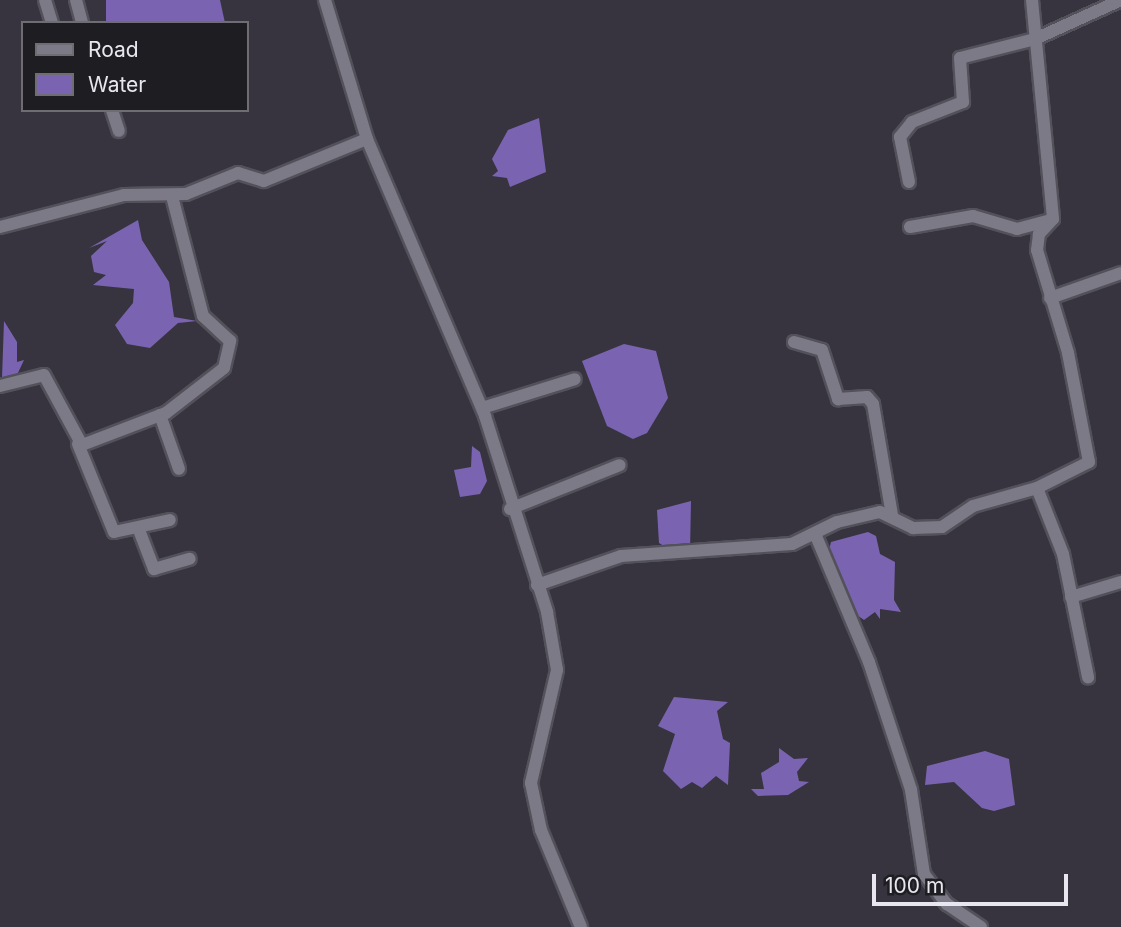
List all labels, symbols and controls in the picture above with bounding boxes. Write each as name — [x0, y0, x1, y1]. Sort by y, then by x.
legend — [21, 21, 248, 112]
text: Road — [88, 37, 139, 62]
text: Water — [88, 72, 146, 97]
scale bar — [876, 860, 1072, 904]
text: 100 m — [885, 873, 944, 898]

